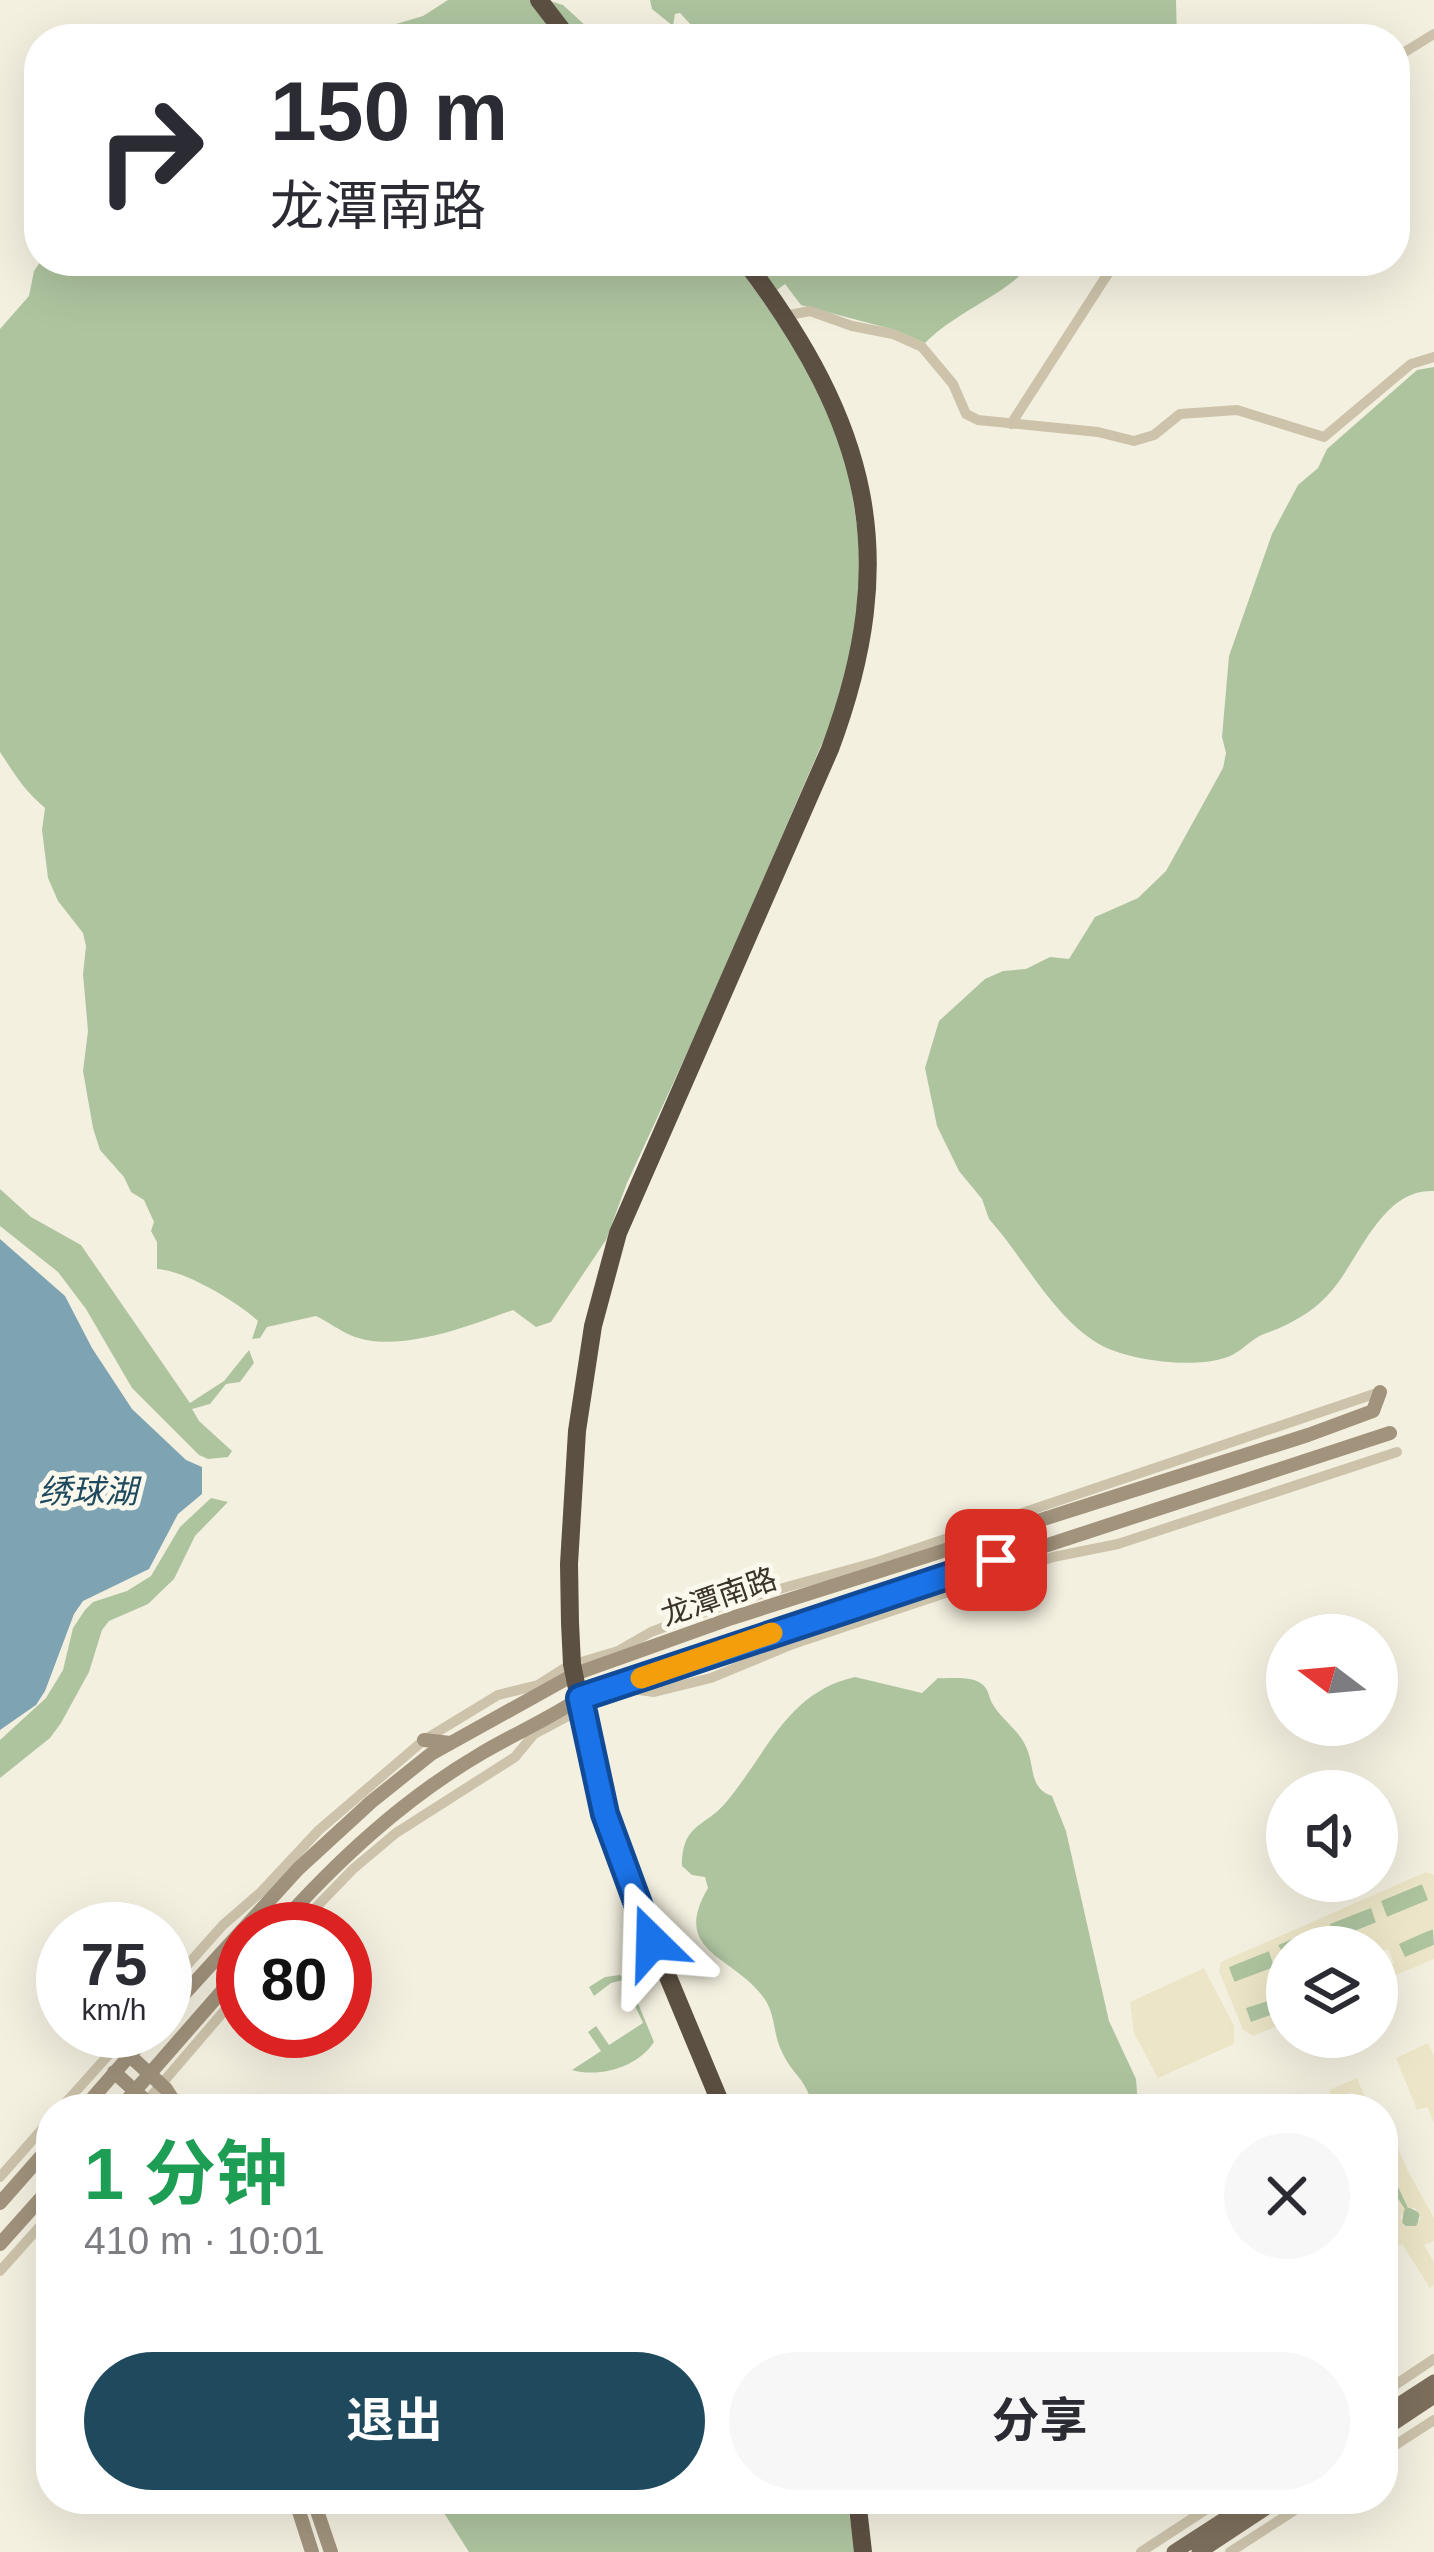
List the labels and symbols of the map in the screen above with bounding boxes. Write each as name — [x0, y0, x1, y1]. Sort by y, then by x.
water label: 绣球湖 — [39, 1473, 143, 1510]
pin — [945, 1509, 1047, 1611]
street label: 龙潭南路 — [657, 1561, 781, 1632]
north arrow — [1266, 1614, 1398, 1746]
position arrow — [589, 1879, 715, 2005]
speed limit sign: 80 — [216, 1902, 372, 2058]

